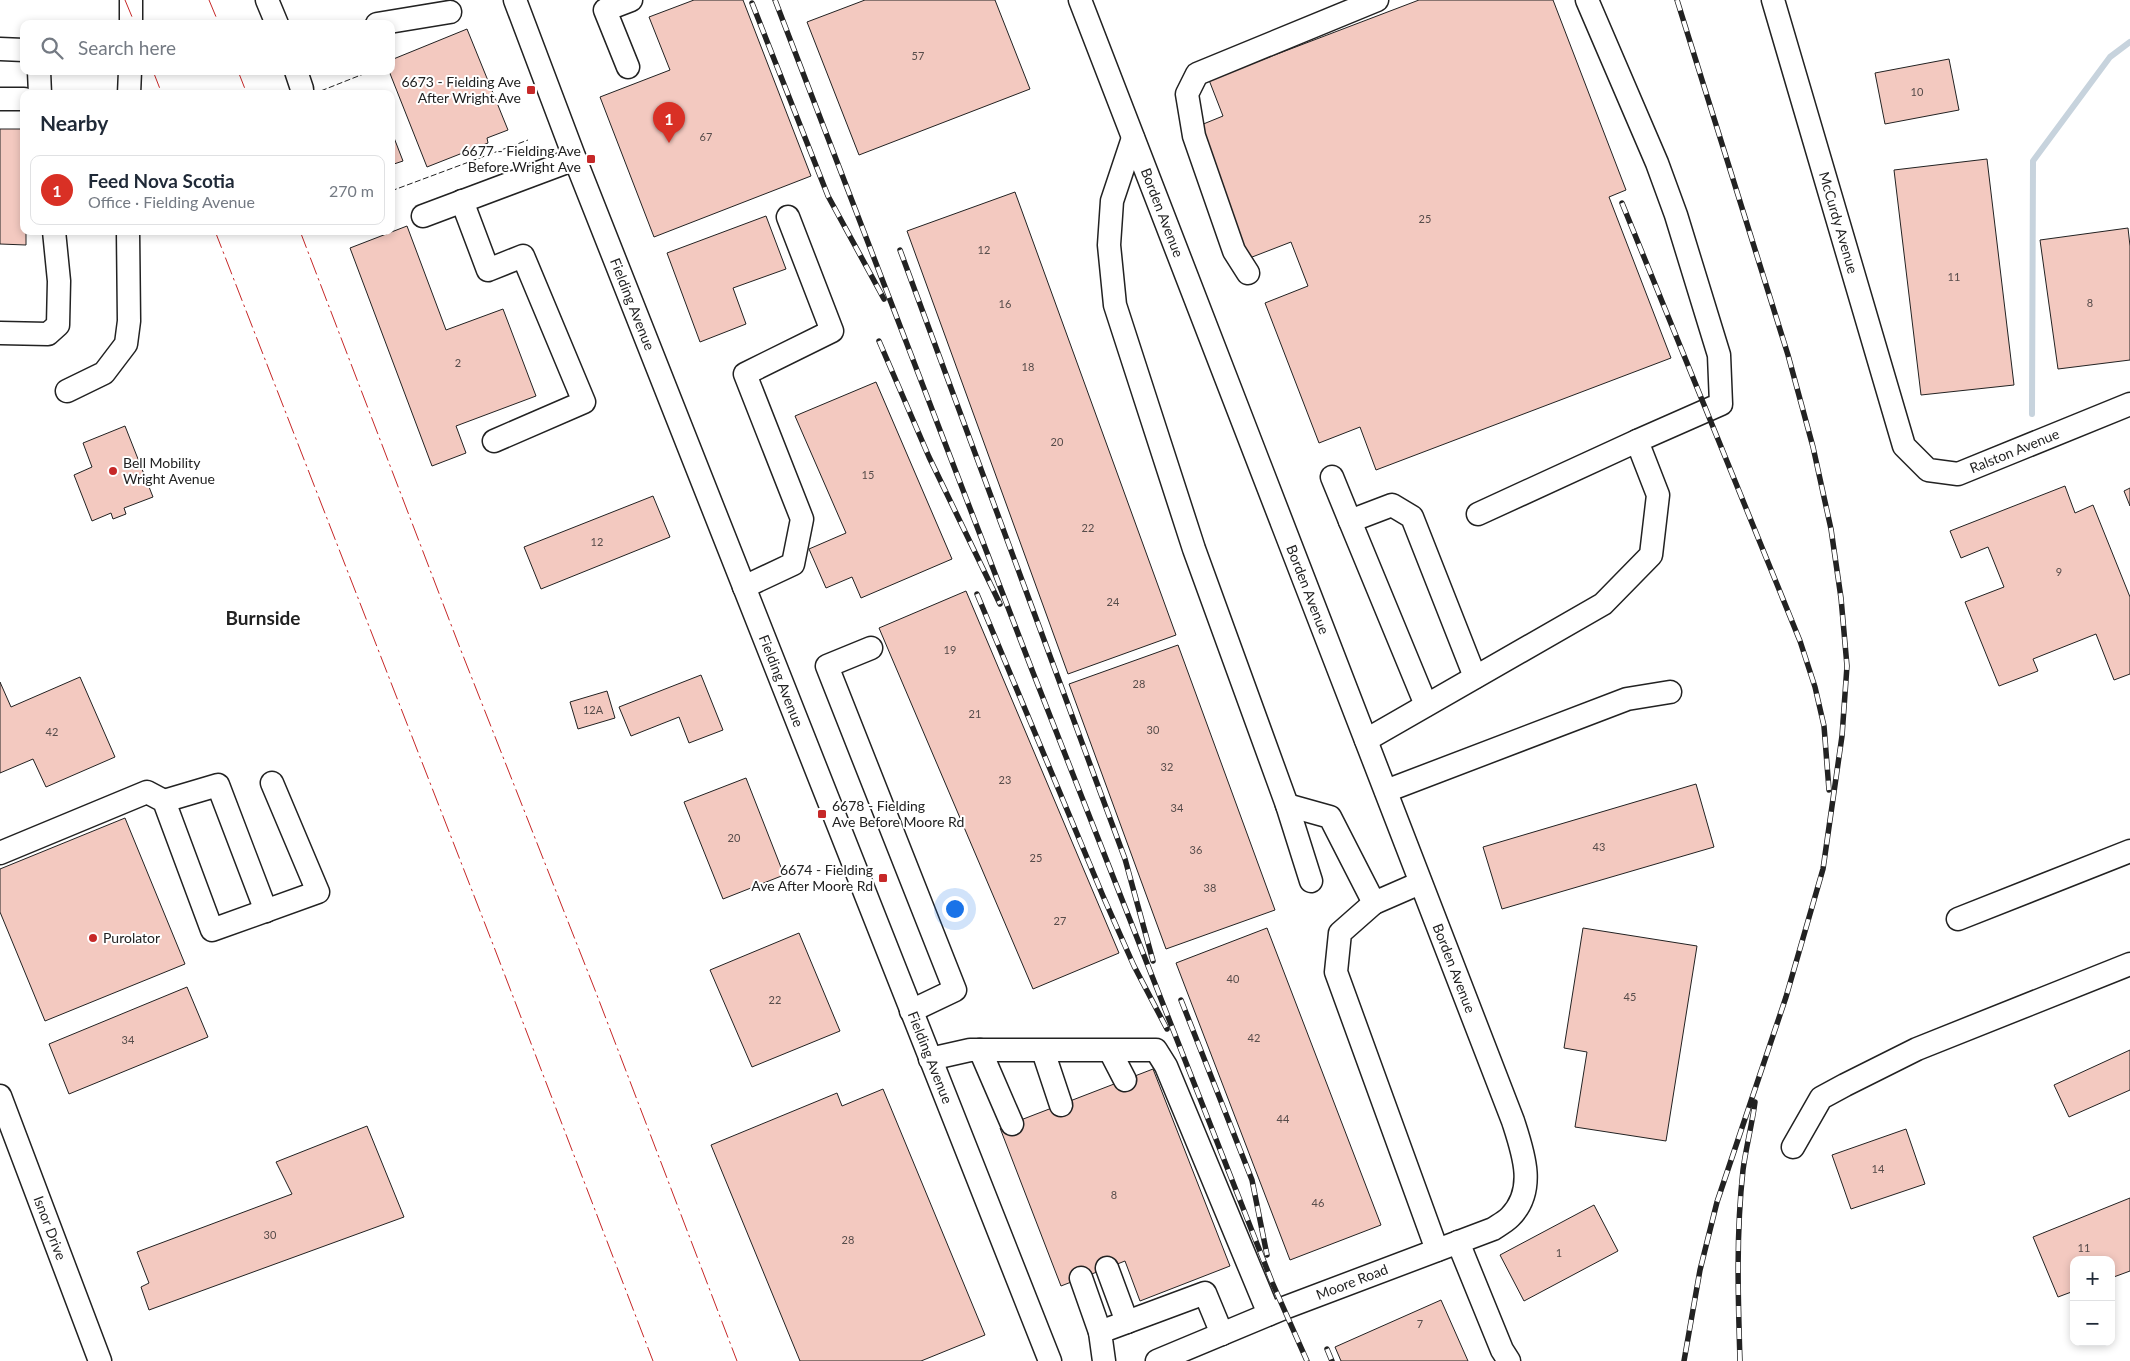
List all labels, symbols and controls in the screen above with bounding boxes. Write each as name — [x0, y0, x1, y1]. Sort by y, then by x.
search box — [20, 20, 395, 75]
icon: search — [38, 34, 66, 62]
text: Search here — [78, 36, 176, 59]
house number: 57 — [912, 49, 924, 62]
place label: 6673 - Fielding Ave After Wright Ave — [401, 73, 521, 106]
marker: 6673 - Fielding Ave After Wright Ave — [525, 84, 537, 96]
house number: 10 — [1911, 85, 1924, 98]
pin: 1 — [653, 102, 685, 143]
text: Nearby — [40, 110, 108, 135]
house number: 67 — [700, 130, 712, 143]
place label: 6677 - Fielding Ave Before Wright Ave — [461, 142, 581, 175]
marker: 6677 - Fielding Ave Before Wright Ave — [585, 153, 597, 165]
street label: Borden Avenue — [1138, 165, 1188, 260]
text: Feed Nova Scotia — [88, 169, 235, 192]
street label: McCurdy Avenue — [1816, 169, 1862, 275]
text: 1 — [52, 181, 62, 200]
text: 270 m — [329, 181, 374, 200]
text: Office · Fielding Avenue — [88, 192, 255, 211]
house number: 25 — [1419, 212, 1431, 225]
house number: 12 — [978, 243, 990, 256]
street label: Fielding Avenue — [607, 255, 659, 353]
house number: 11 — [1948, 270, 1960, 283]
house number: 8 — [2087, 296, 2093, 309]
house number: 16 — [999, 297, 1011, 310]
house number: 2 — [455, 356, 461, 369]
house number: 18 — [1022, 360, 1034, 373]
street label: Ralston Avenue — [1967, 425, 2062, 476]
house number: 20 — [1051, 435, 1064, 448]
place label: Bell Mobility Wright Avenue — [123, 454, 215, 487]
marker: Bell Mobility Wright Avenue — [107, 465, 119, 477]
house number: 15 — [862, 468, 874, 481]
house number: 22 — [1082, 521, 1094, 534]
house number: 12 — [591, 535, 603, 548]
street label: Borden Avenue — [1283, 542, 1333, 636]
house number: 9 — [2056, 565, 2062, 578]
house number: 24 — [1107, 595, 1120, 608]
district label: Burnside — [226, 606, 300, 629]
street label: Fielding Avenue — [756, 632, 808, 729]
house number: 19 — [944, 643, 956, 656]
house number: 28 — [1133, 677, 1145, 690]
house number: 12A — [583, 703, 604, 716]
house number: 21 — [969, 707, 981, 720]
house number: 30 — [1147, 723, 1160, 736]
house number: 42 — [46, 725, 58, 738]
house number: 32 — [1161, 760, 1173, 773]
house number: 23 — [999, 773, 1011, 786]
place label: 6678 - Fielding Ave Before Moore Rd — [832, 797, 964, 830]
house number: 34 — [1171, 801, 1184, 814]
marker: 6678 - Fielding Ave Before Moore Rd — [816, 808, 828, 820]
house number: 20 — [728, 831, 741, 844]
house number: 43 — [1593, 840, 1605, 853]
house number: 36 — [1190, 843, 1202, 856]
house number: 25 — [1030, 851, 1042, 864]
place label: 6674 - Fielding Ave After Moore Rd — [751, 861, 873, 894]
marker: 6674 - Fielding Ave After Moore Rd — [877, 872, 889, 884]
house number: 38 — [1204, 881, 1216, 894]
your location — [942, 896, 968, 922]
house number: 27 — [1054, 914, 1066, 927]
street label: Borden Avenue — [1430, 921, 1479, 1015]
place label: Purolator — [103, 929, 160, 946]
marker: Purolator — [87, 932, 99, 944]
house number: 40 — [1227, 972, 1240, 985]
house number: 45 — [1624, 990, 1636, 1003]
house number: 22 — [769, 993, 781, 1006]
street label: Fielding Avenue — [905, 1009, 956, 1106]
house number: 42 — [1248, 1031, 1260, 1044]
house number: 34 — [122, 1033, 135, 1046]
house number: 44 — [1277, 1112, 1290, 1125]
house number: 14 — [1872, 1162, 1885, 1175]
house number: 8 — [1111, 1188, 1117, 1201]
street label: Isnor Drive — [30, 1193, 70, 1262]
house number: 46 — [1312, 1196, 1324, 1209]
house number: 30 — [264, 1228, 277, 1241]
house number: 28 — [842, 1233, 854, 1246]
house number: 11 — [2078, 1241, 2090, 1254]
house number: 1 — [1556, 1246, 1562, 1259]
map controls — [2070, 1256, 2115, 1346]
button: + — [2070, 1256, 2115, 1301]
street label: Moore Road — [1314, 1260, 1390, 1303]
button: − — [2070, 1301, 2115, 1346]
house number: 7 — [1417, 1317, 1423, 1330]

